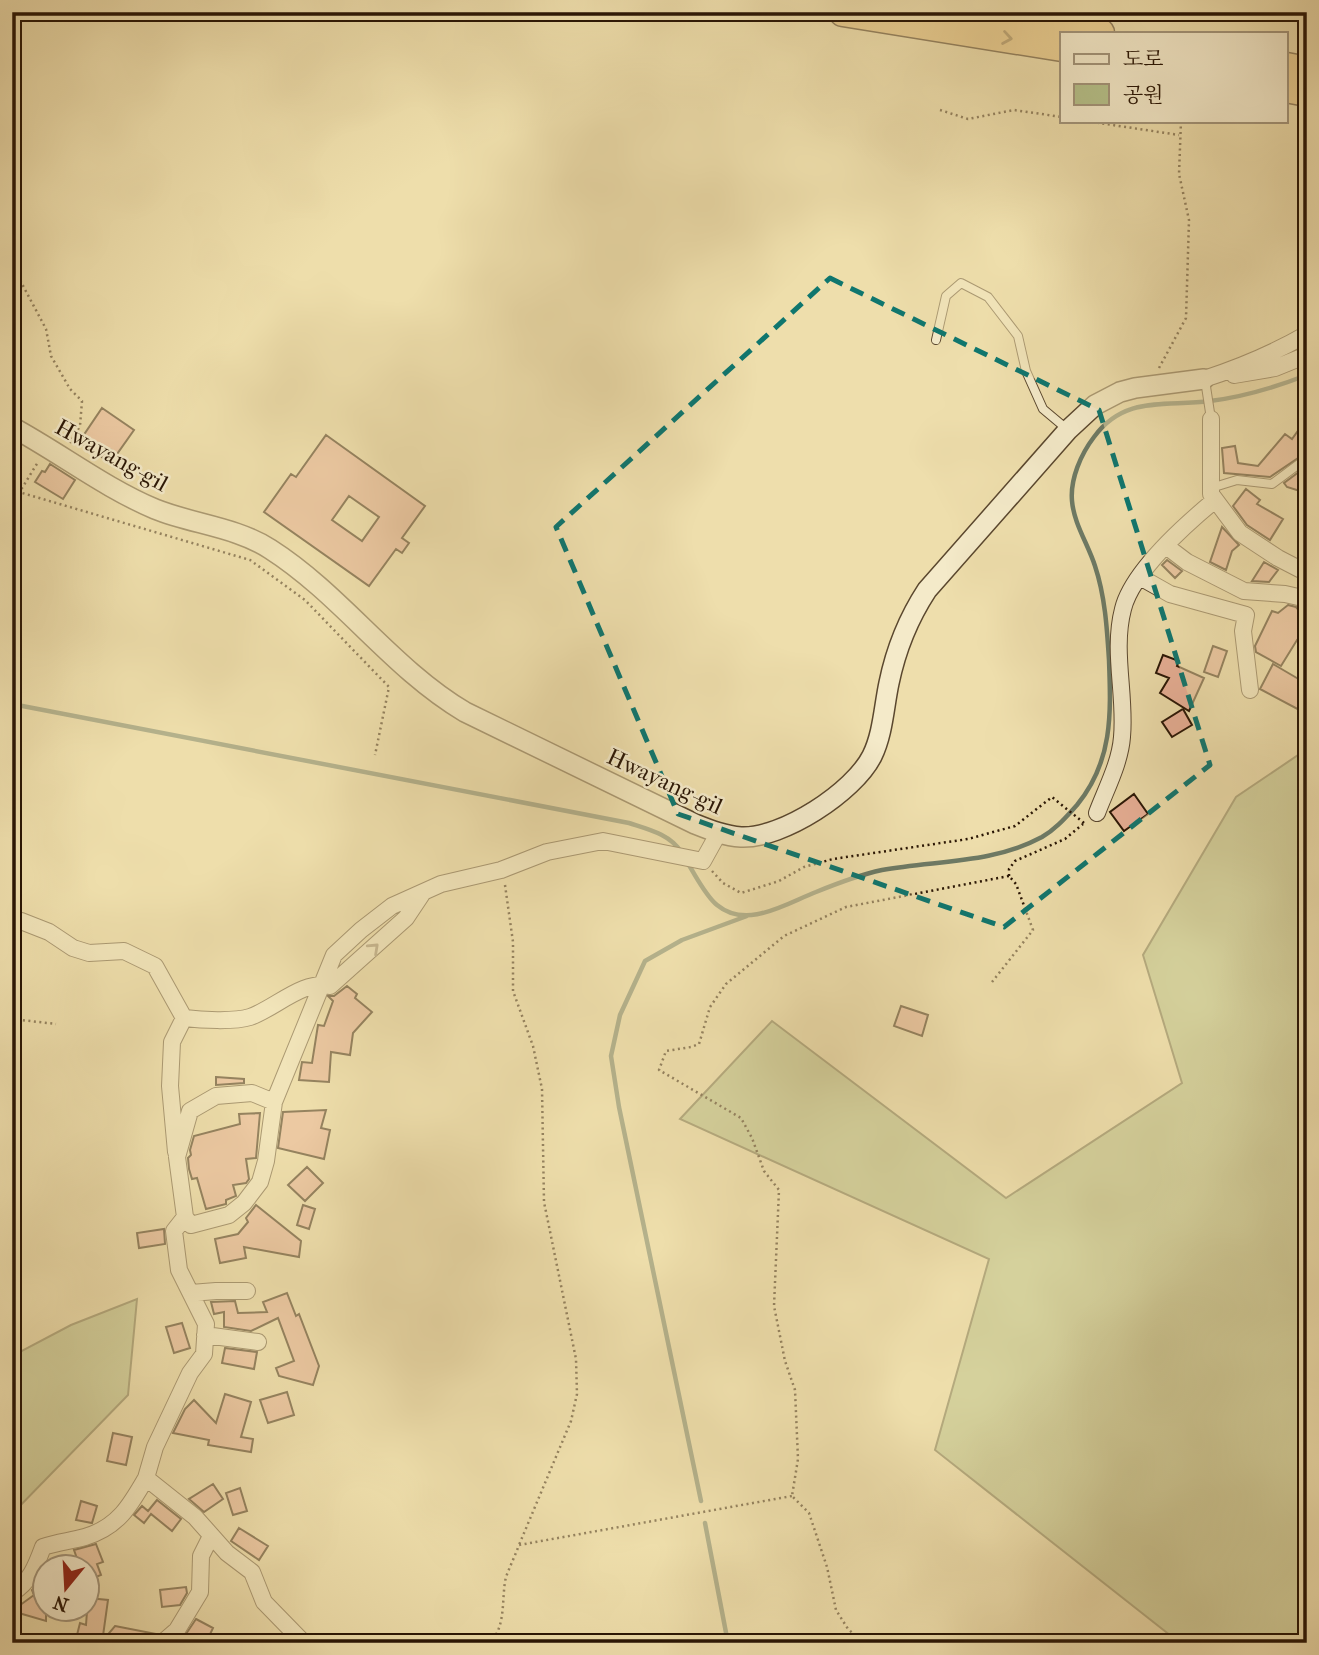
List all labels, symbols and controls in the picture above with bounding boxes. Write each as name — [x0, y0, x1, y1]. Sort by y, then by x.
one-way arrow — [1002, 30, 1013, 45]
legend — [1060, 32, 1288, 122]
text: 도로 — [1123, 47, 1164, 71]
text: 공원 — [1123, 83, 1164, 107]
street label: Hwayang-gil — [51, 413, 173, 498]
street label: Hwayang-gil — [603, 743, 728, 820]
one-way arrow — [366, 943, 379, 956]
north arrow — [32, 1554, 102, 1624]
text: N — [50, 1590, 71, 1616]

